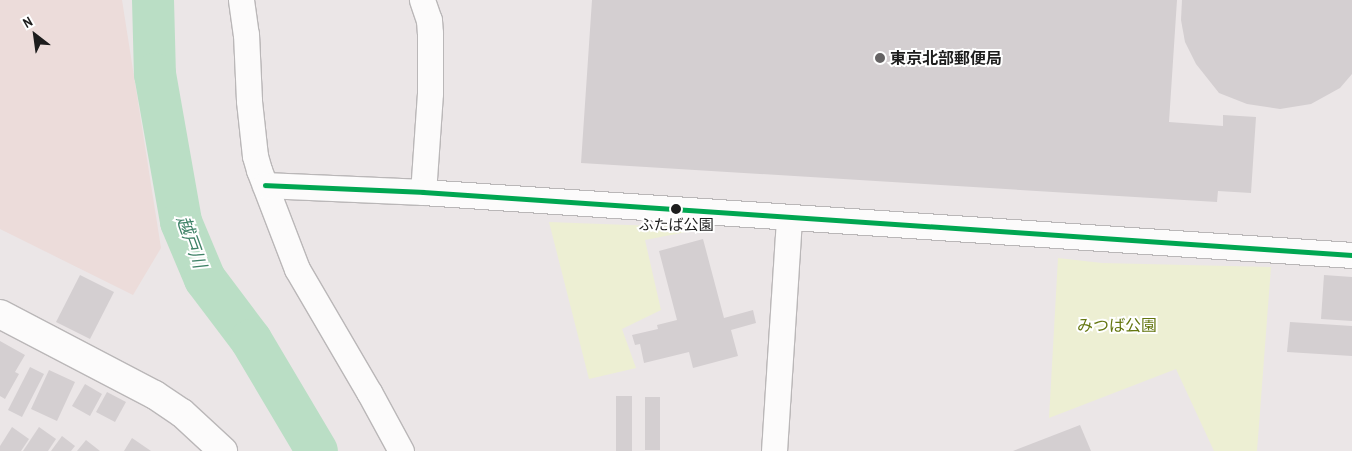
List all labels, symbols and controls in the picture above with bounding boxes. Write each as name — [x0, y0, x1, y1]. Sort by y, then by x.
north arrow — [10, 10, 60, 60]
text: N — [19, 12, 36, 32]
place label: 東京北部郵便局 — [890, 48, 1002, 68]
marker: 東京北部郵便局 — [874, 52, 886, 64]
marker: ふたば公園 — [671, 204, 681, 214]
water label: 越戸川 — [172, 213, 210, 271]
place label: ふたば公園 — [639, 216, 713, 234]
park label: みつば公園 — [1077, 315, 1157, 335]

